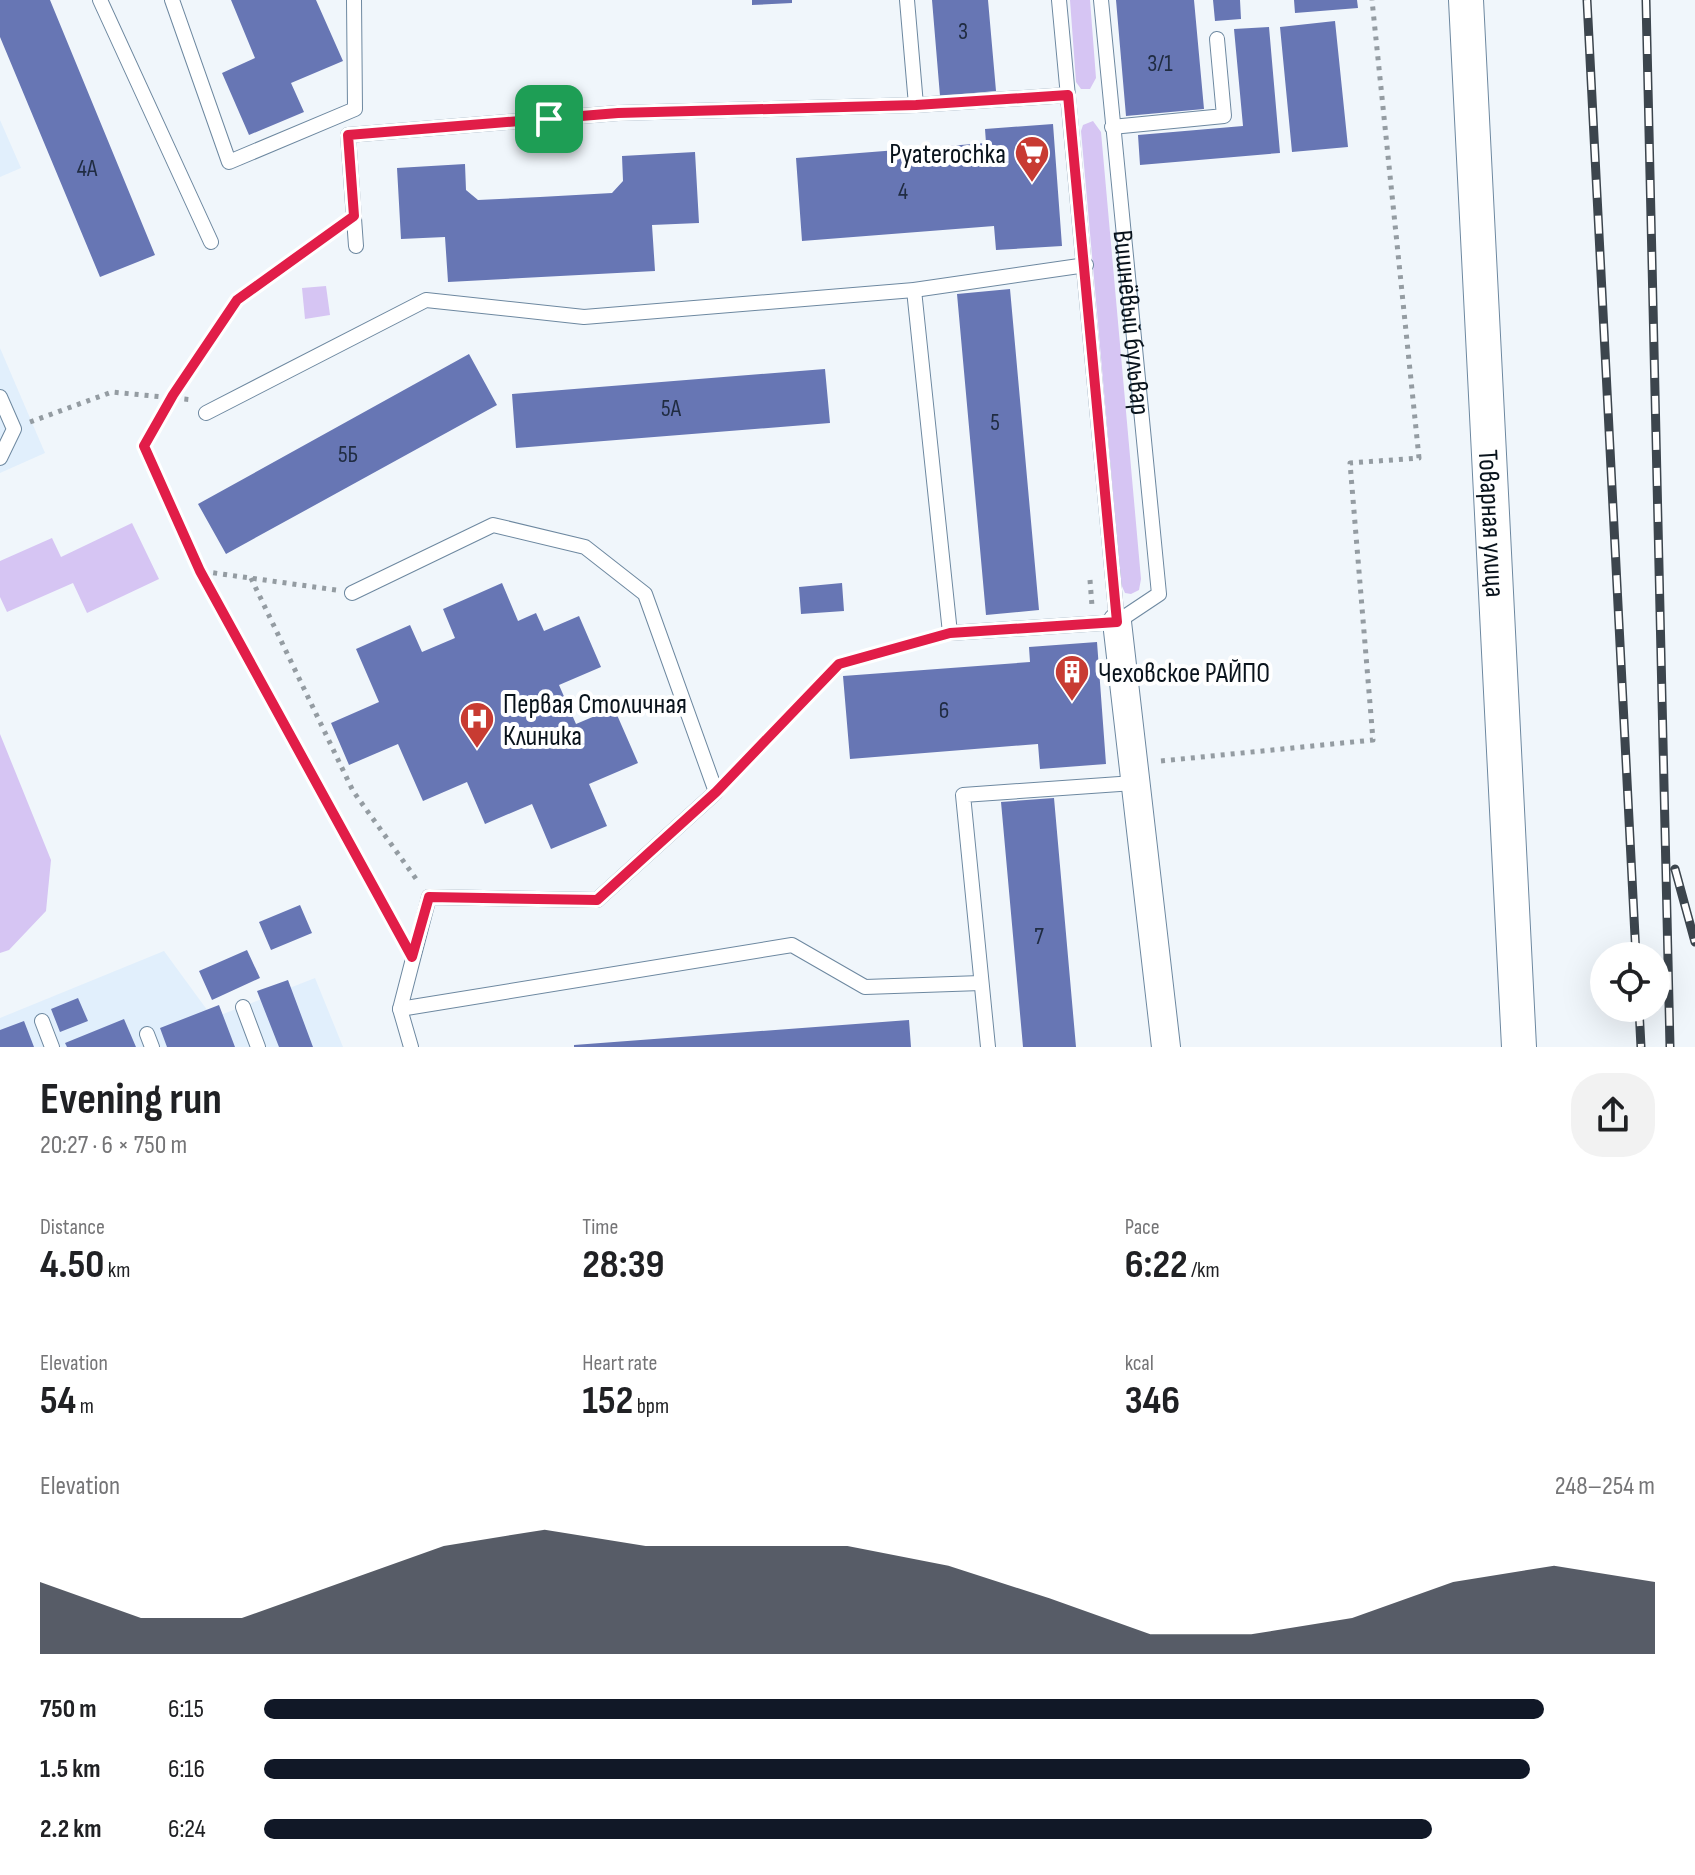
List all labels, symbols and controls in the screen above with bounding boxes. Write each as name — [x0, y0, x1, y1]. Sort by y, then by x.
house number: 3 — [958, 17, 968, 46]
house number: 3/1 — [1147, 49, 1173, 78]
pin — [515, 85, 583, 153]
icon: arrive — [527, 97, 571, 141]
supermarket icon: Pyaterochka — [1013, 134, 1051, 184]
place label: Pyaterochka — [889, 138, 1006, 171]
house number: 4А — [77, 154, 98, 183]
house number: 4 — [898, 177, 908, 206]
street label: Вишнёвый бульвар — [1106, 229, 1156, 417]
house number: 5А — [661, 394, 682, 423]
house number: 5 — [990, 408, 1000, 437]
house number: 5Б — [338, 440, 358, 469]
street label: Товарная улица — [1471, 449, 1511, 598]
building icon: Чеховское РАЙПО — [1053, 653, 1091, 703]
place label: Чеховское РАЙПО — [1098, 657, 1270, 690]
place label: Первая Столичная Клиника — [503, 688, 687, 753]
house number: 6 — [939, 696, 949, 725]
hospital icon: Первая Столичная Клиника — [458, 700, 496, 750]
house number: 7 — [1034, 922, 1044, 951]
map controls — [1590, 942, 1670, 1022]
button: locate — [1590, 942, 1670, 1022]
text: Evening run — [40, 1073, 222, 1126]
button: share — [1571, 1073, 1655, 1157]
text: 20:27 · 6 × 750 m — [40, 1130, 187, 1161]
text: Distance — [40, 1214, 105, 1241]
text: Time — [582, 1214, 618, 1241]
text: Pace — [1125, 1214, 1160, 1241]
text: 4.50 — [40, 1241, 104, 1289]
text: 28:39 — [582, 1241, 665, 1289]
text: 6:22 — [1125, 1241, 1187, 1289]
text: km — [104, 1257, 130, 1284]
text: /km — [1187, 1257, 1220, 1284]
text: Elevation — [40, 1350, 108, 1377]
text: Heart rate — [582, 1350, 657, 1377]
text: kcal — [1125, 1350, 1154, 1377]
text: 54 — [40, 1377, 76, 1425]
text: 152 — [582, 1377, 633, 1425]
text: 346 — [1125, 1377, 1180, 1425]
text: m — [76, 1393, 94, 1420]
text: bpm — [633, 1393, 669, 1420]
text: Elevation — [40, 1471, 120, 1502]
text: 248–254 m — [1555, 1471, 1655, 1502]
text: 750 m — [40, 1694, 96, 1725]
text: 6:15 — [168, 1694, 204, 1725]
text: 1.5 km — [40, 1754, 100, 1785]
text: 6:16 — [168, 1754, 205, 1785]
text: 2.2 km — [40, 1814, 102, 1845]
text: 6:24 — [168, 1814, 206, 1845]

